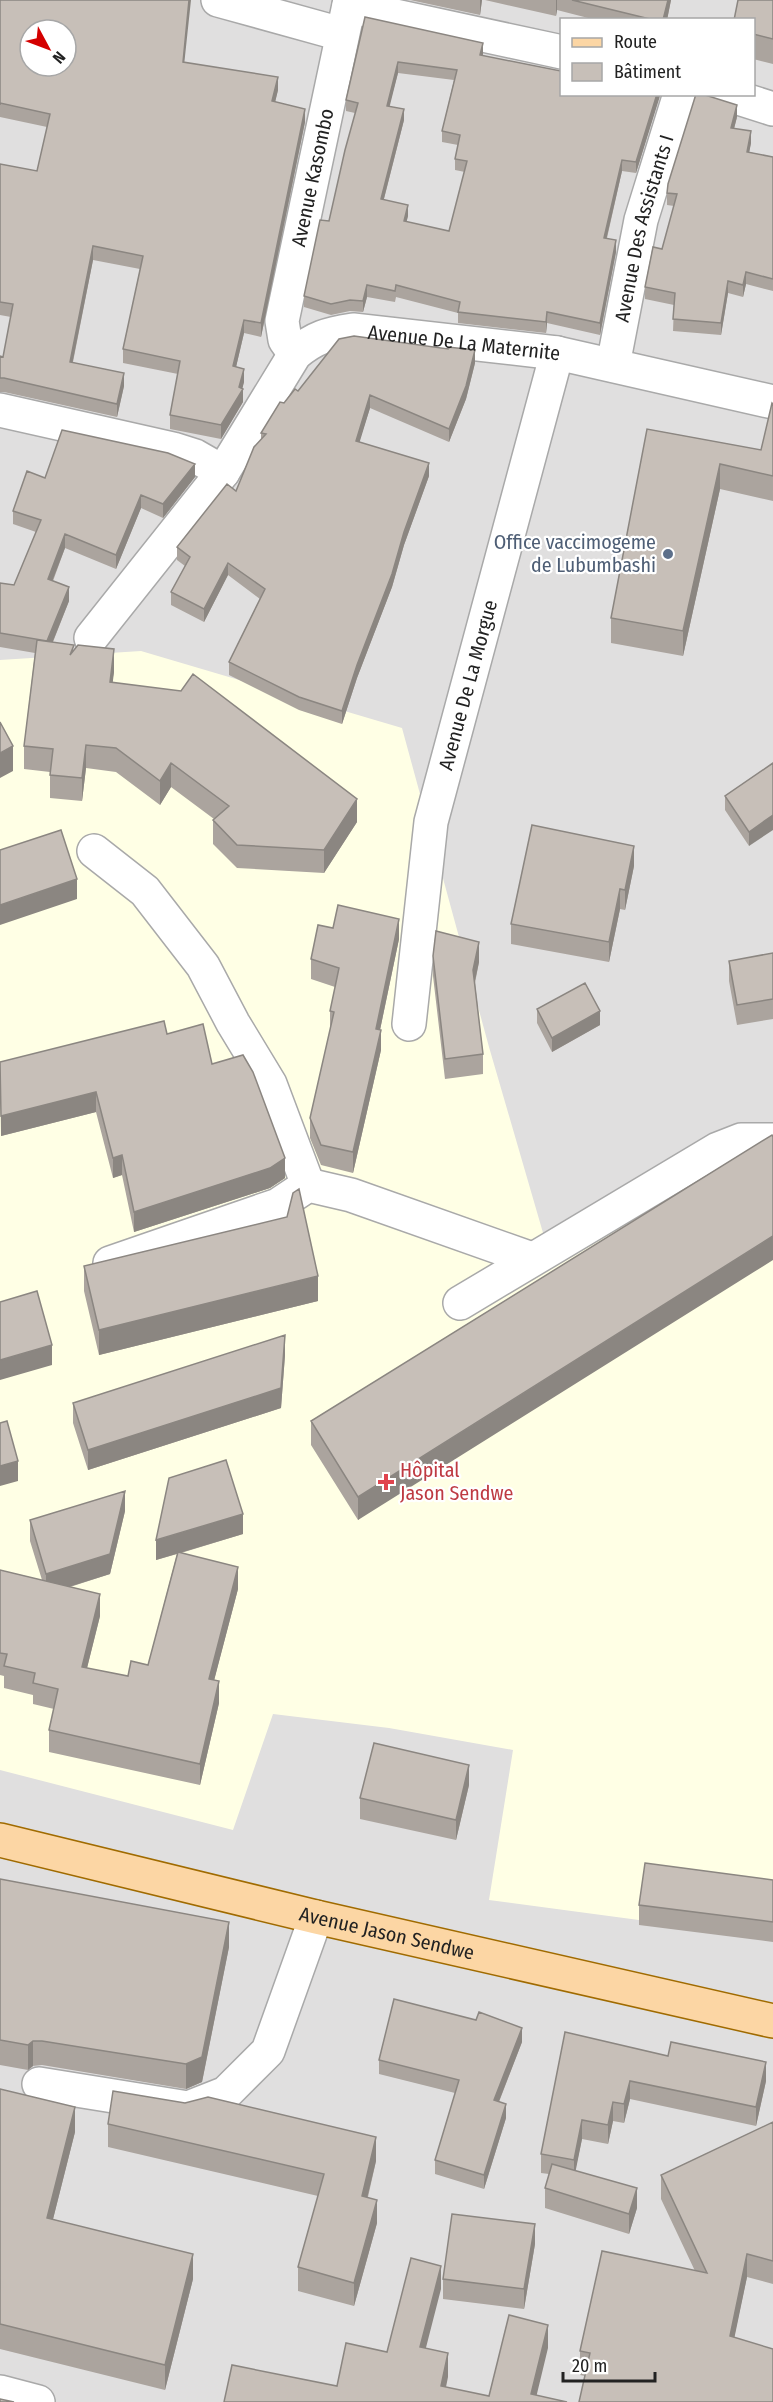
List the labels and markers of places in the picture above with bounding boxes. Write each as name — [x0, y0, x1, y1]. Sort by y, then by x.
place label: Office vaccimogeme de Lubumbashi — [494, 530, 656, 577]
marker: Office vaccimogeme de Lubumbashi — [661, 547, 675, 561]
place label: Hôpital Jason Sendwe — [400, 1458, 513, 1505]
marker: Hôpital Jason Sendwe — [377, 1473, 395, 1491]

